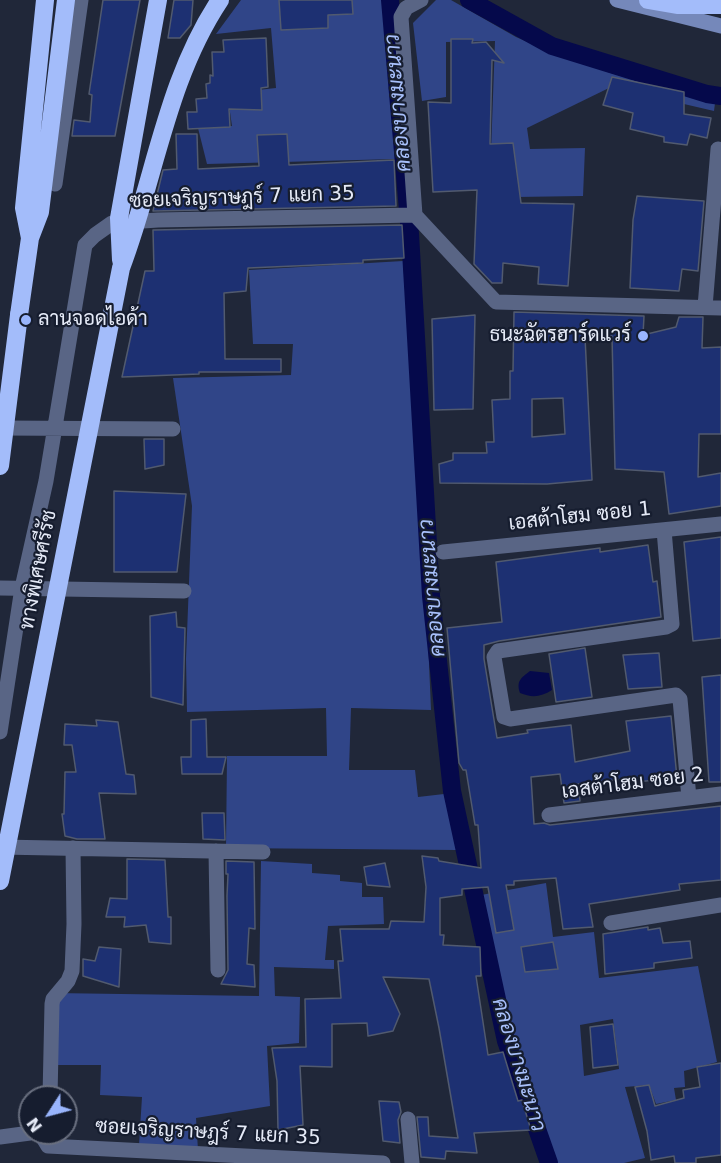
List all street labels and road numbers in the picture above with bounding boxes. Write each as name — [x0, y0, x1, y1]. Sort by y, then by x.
street label: ซอยเจริญราษฎร์ 7 แยก 35 — [129, 182, 355, 214]
street label: เอสต้าโฮม ซอย 1 — [507, 498, 653, 536]
street label: ทางพิเศษศรีรัช — [16, 508, 62, 632]
street label: เอสต้าโฮม ซอย 2 — [560, 763, 706, 805]
street label: ซอยเจริญราษฎร์ 7 แยก 35 — [95, 1115, 321, 1151]

